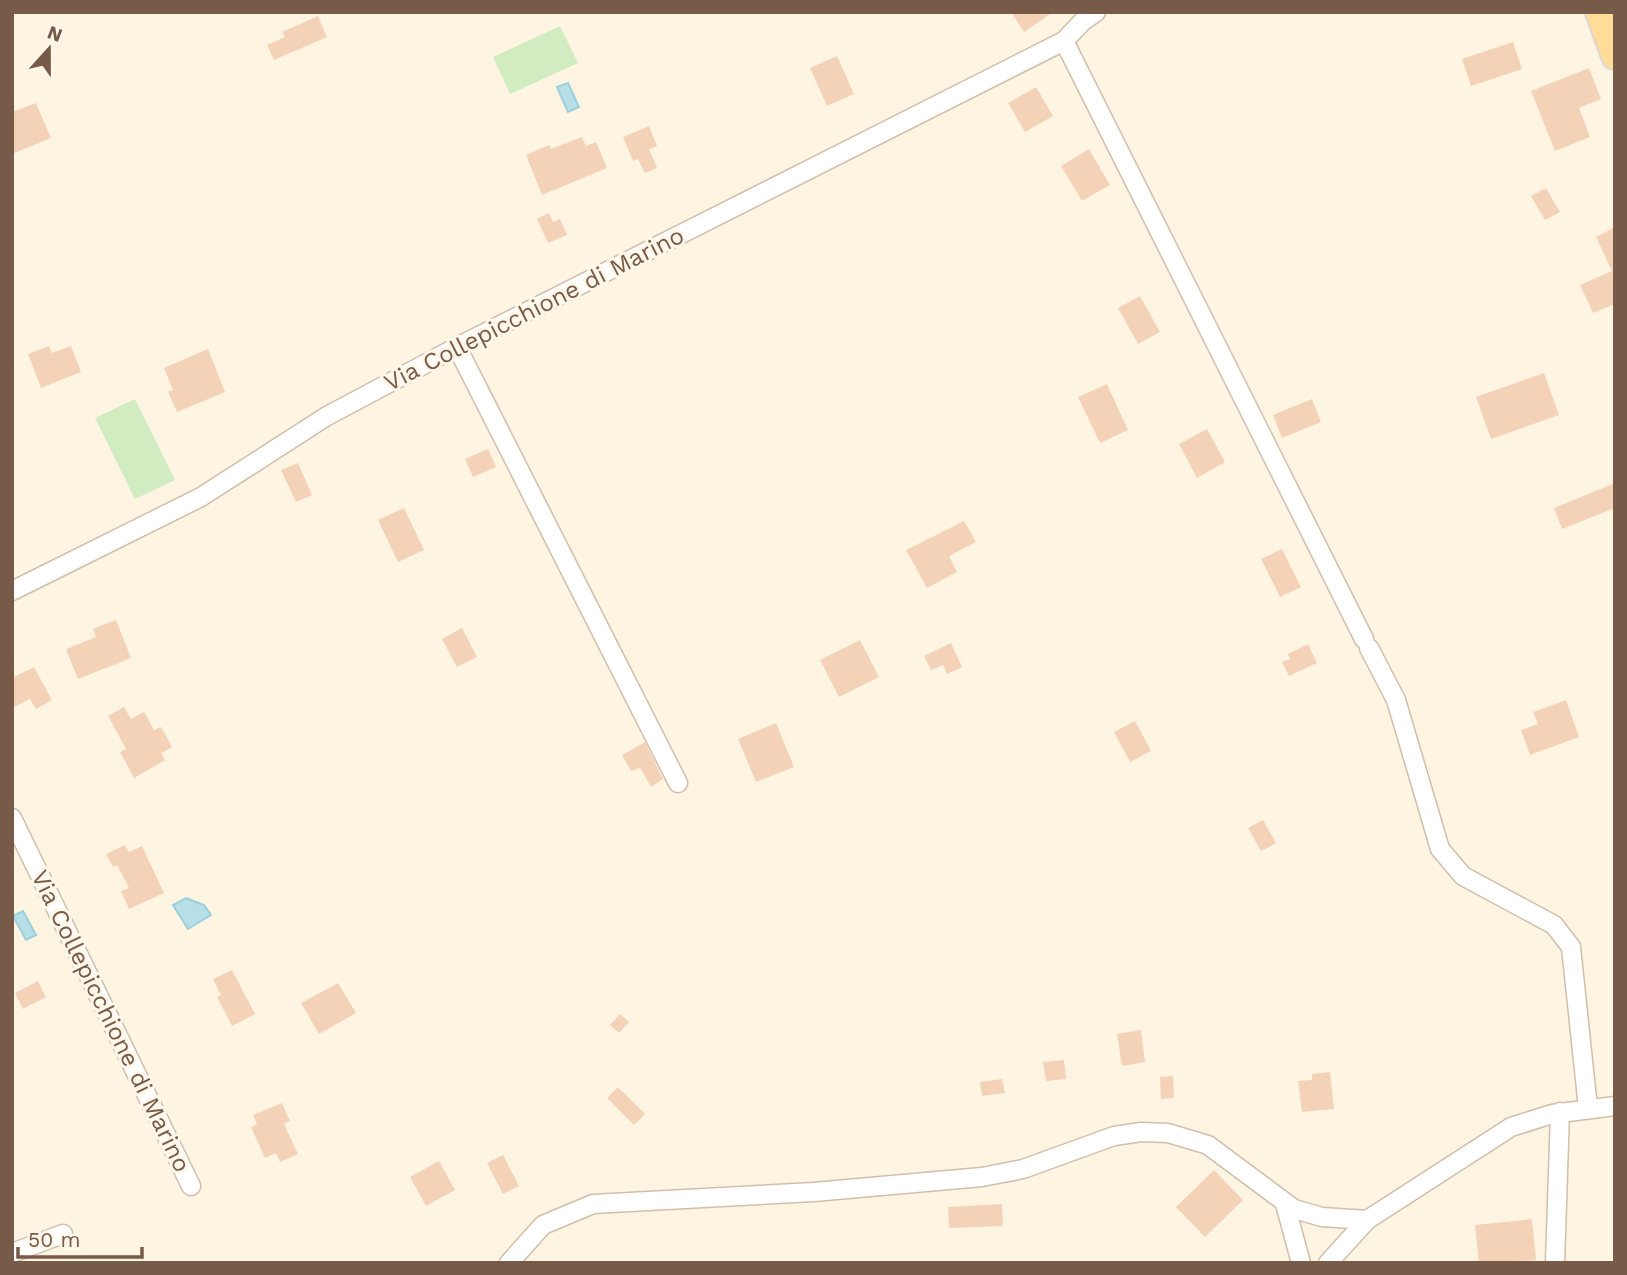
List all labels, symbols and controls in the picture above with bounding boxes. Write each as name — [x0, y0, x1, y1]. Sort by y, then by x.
north arrow — [14, 14, 84, 84]
text: N — [44, 20, 66, 47]
street label: Via Collepicchione di Marino — [380, 221, 688, 397]
street label: Via Collepicchione di Marino — [26, 865, 196, 1177]
scale bar — [18, 1216, 142, 1260]
text: 50 m — [28, 1227, 80, 1252]

